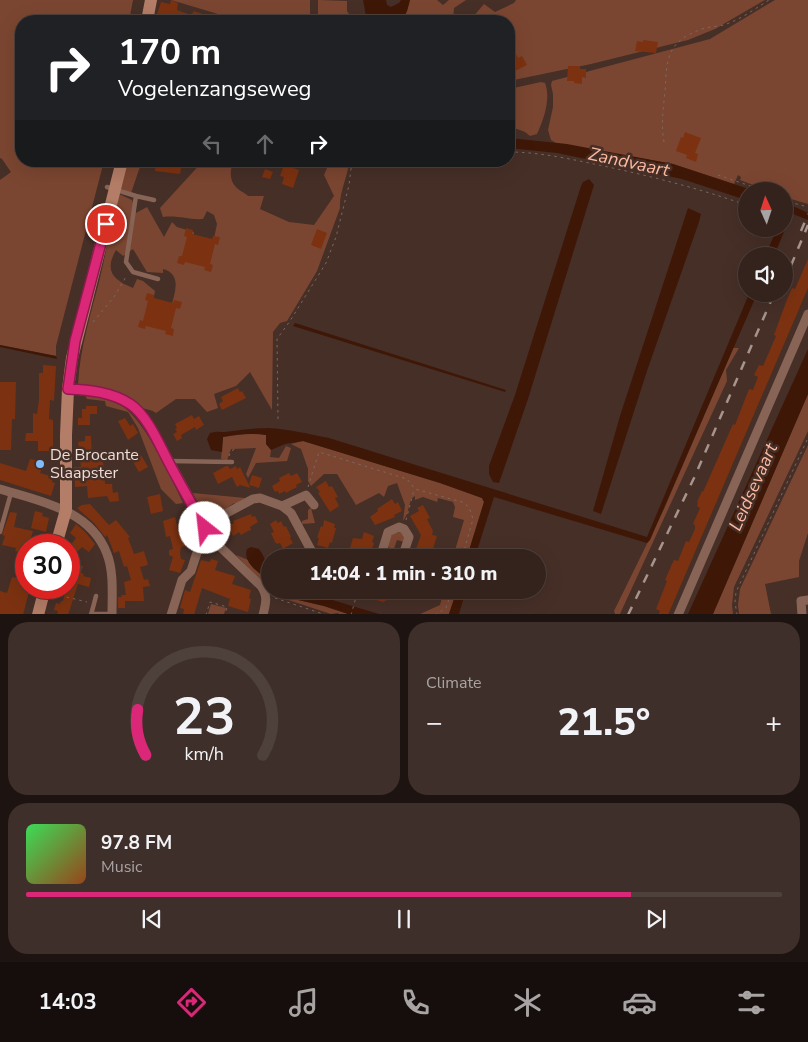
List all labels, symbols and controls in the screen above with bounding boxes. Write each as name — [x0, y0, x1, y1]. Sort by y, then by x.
text: 170 m — [118, 29, 221, 76]
icon: right — [35, 35, 100, 100]
text: Vogelenzangseweg — [118, 74, 312, 104]
icon: left — [198, 130, 226, 158]
icon: ahead — [251, 130, 279, 158]
icon: right — [304, 130, 332, 158]
water label: Zandvaart — [586, 142, 672, 182]
north arrow — [738, 182, 792, 238]
map controls — [738, 182, 793, 302]
pin — [85, 203, 127, 245]
icon: arrive — [92, 210, 120, 238]
button: sound — [738, 247, 793, 302]
water label: Leidsevaart — [723, 439, 783, 535]
place label: De Brocante Slaapster — [50, 444, 139, 484]
marker: De Brocante Slaapster — [34, 458, 46, 470]
position arrow — [178, 501, 230, 553]
speed limit sign: 30 — [15, 534, 80, 599]
text: 14:04 · 1 min · 310 m — [310, 561, 497, 587]
text: Climate — [426, 672, 481, 694]
text: 23 — [173, 681, 235, 752]
text: 21.5° — [558, 697, 650, 748]
text: − — [426, 704, 443, 742]
text: + — [765, 704, 782, 742]
text: km/h — [184, 742, 224, 766]
text: 97.8 FM — [101, 830, 172, 856]
text: Music — [101, 856, 142, 878]
icon: previous — [138, 905, 166, 933]
icon: pause — [390, 905, 418, 933]
icon: next — [642, 905, 670, 933]
icon: directions — [174, 985, 209, 1020]
icon: music — [286, 985, 321, 1020]
icon: phone — [398, 985, 433, 1020]
icon: climate — [510, 985, 545, 1020]
icon: car — [622, 985, 657, 1020]
icon: filters — [734, 985, 769, 1020]
text: 14:03 — [39, 987, 97, 1017]

